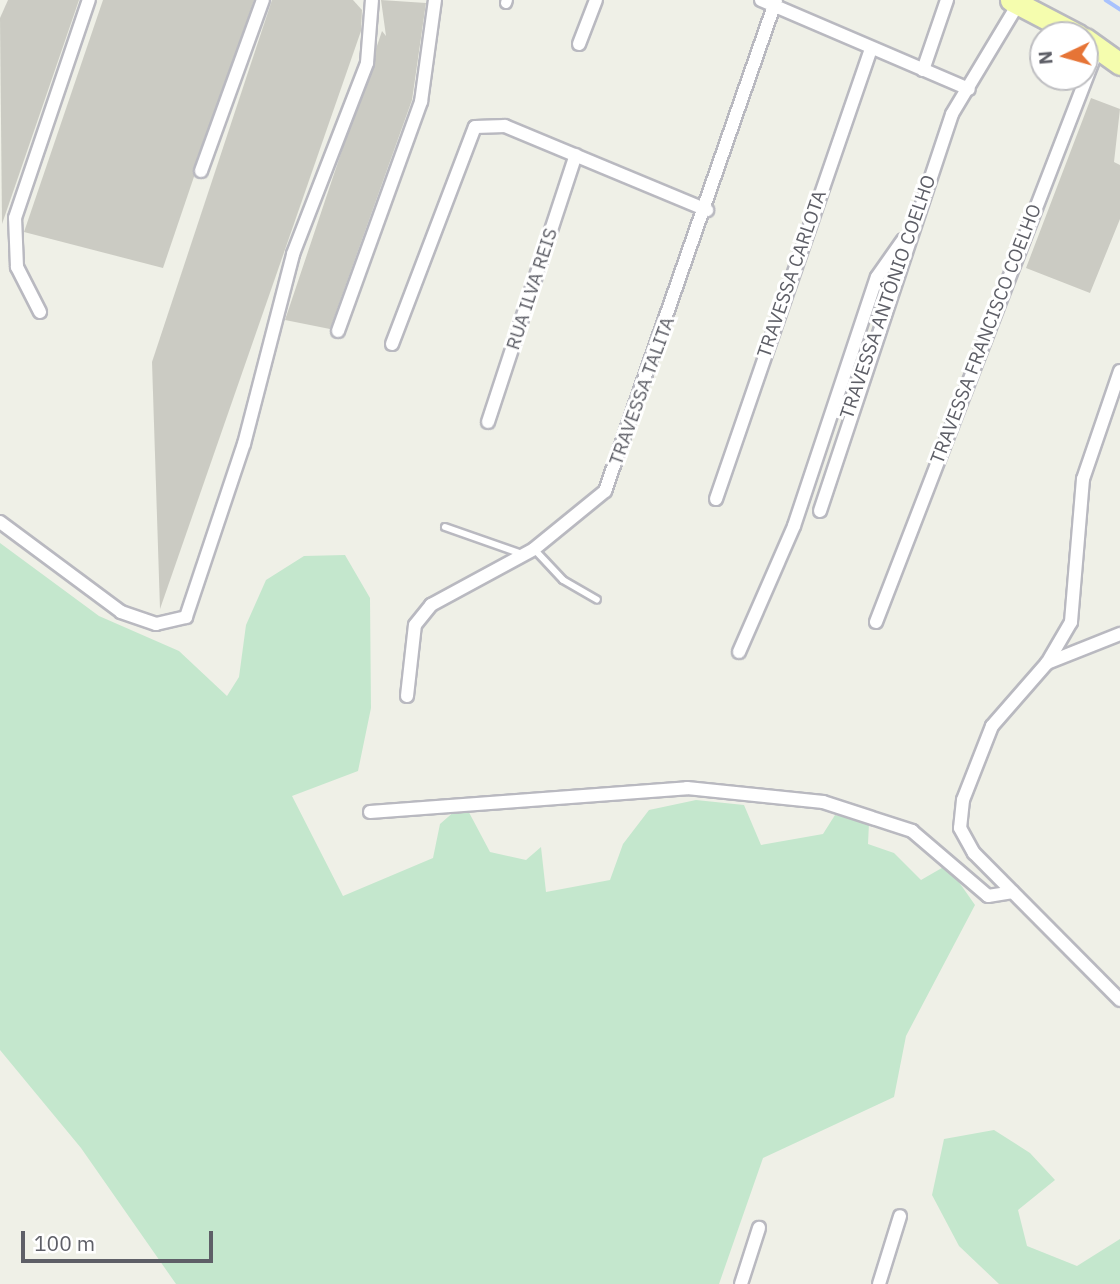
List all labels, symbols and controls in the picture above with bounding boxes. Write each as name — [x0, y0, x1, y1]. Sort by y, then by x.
north arrow — [1029, 21, 1099, 91]
text: N — [1033, 50, 1058, 66]
street label: TRAVESSA ANTÔNIO COELHO — [835, 172, 941, 422]
street label: TRAVESSA CARLOTA — [753, 187, 831, 361]
street label: TRAVESSA FRANCISCO COELHO — [926, 201, 1046, 467]
street label: RUA ILVA REIS — [502, 225, 562, 353]
street label: TRAVESSA TALITA — [605, 314, 679, 468]
scale bar — [24, 1218, 217, 1262]
text: 100 m — [34, 1229, 95, 1257]

